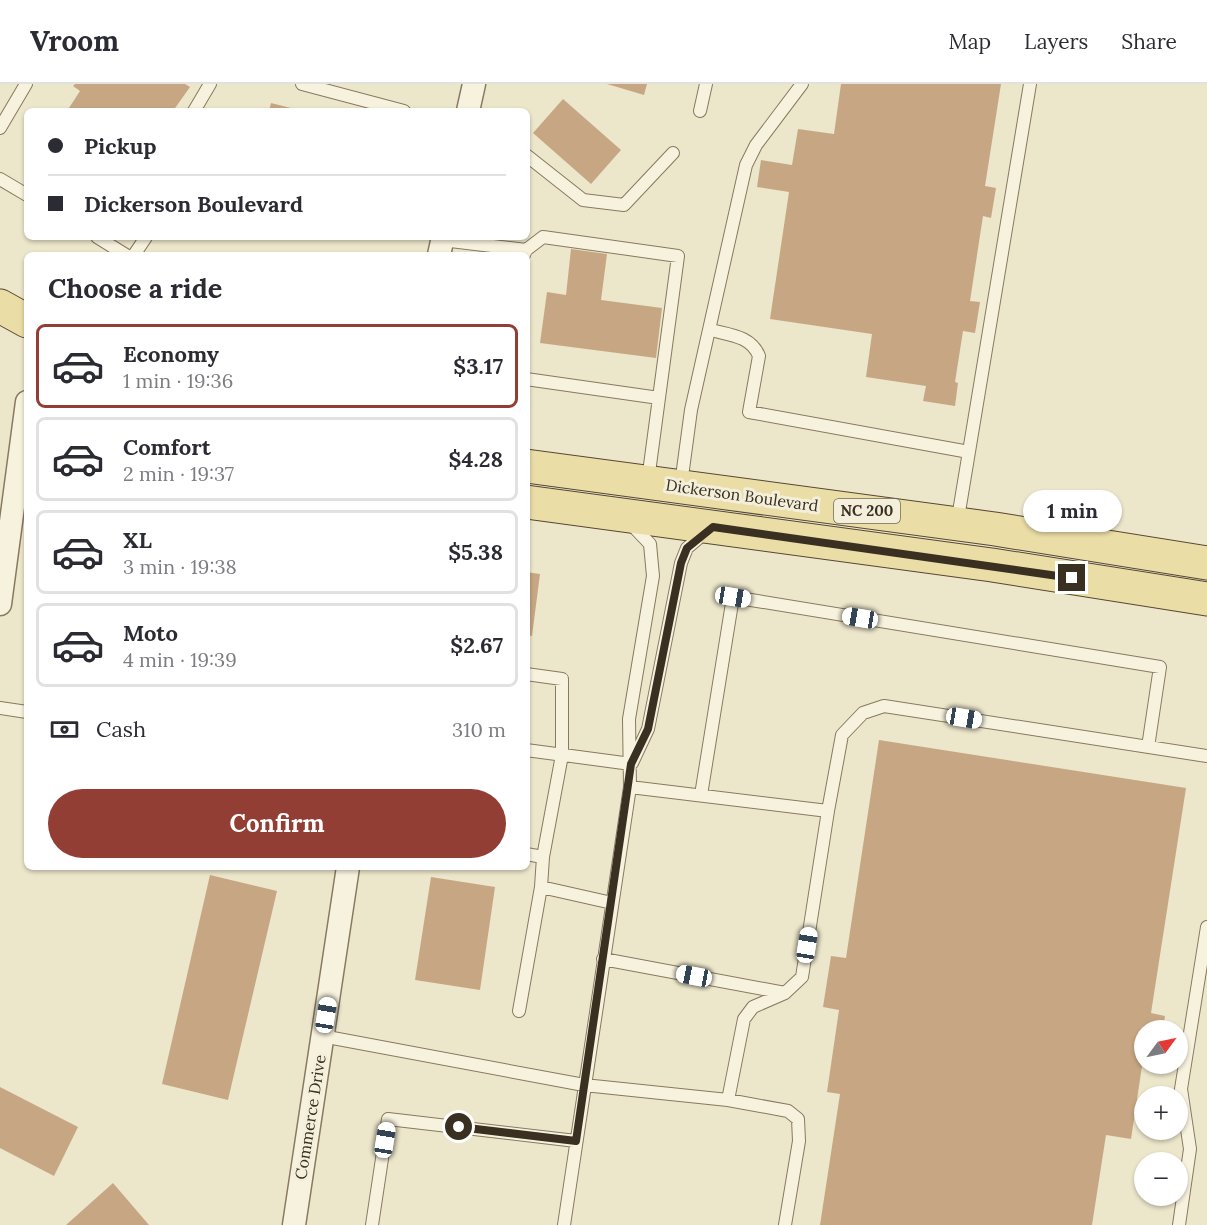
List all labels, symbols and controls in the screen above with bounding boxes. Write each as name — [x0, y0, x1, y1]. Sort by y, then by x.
text: Vroom — [30, 23, 119, 59]
text: Map — [948, 28, 991, 55]
text: Layers — [1024, 28, 1088, 55]
text: Share — [1121, 28, 1177, 55]
text: Pickup — [84, 132, 157, 160]
text: Dickerson Boulevard — [84, 190, 303, 218]
text: Choose a ride — [48, 271, 222, 305]
icon: car — [51, 339, 105, 393]
text: Economy — [123, 340, 219, 368]
text: $3.17 — [453, 352, 503, 380]
text: 1 min · 19:36 — [123, 368, 233, 393]
icon: car — [51, 432, 105, 486]
text: Comfort — [123, 433, 211, 461]
text: $4.28 — [449, 445, 503, 473]
text: 2 min · 19:37 — [123, 461, 234, 486]
street label: Dickerson Boulevard — [664, 474, 820, 516]
callout: 1 min — [1022, 491, 1122, 533]
text: 1 min — [1047, 498, 1098, 523]
road number: NC 200 — [834, 499, 900, 523]
icon: car — [51, 525, 105, 579]
text: XL — [123, 526, 152, 554]
text: $5.38 — [448, 538, 503, 566]
text: 3 min · 19:38 — [123, 554, 237, 579]
route end — [1058, 564, 1085, 591]
car — [714, 585, 752, 609]
car — [841, 606, 879, 630]
icon: car — [51, 618, 105, 672]
text: Moto — [123, 619, 178, 647]
text: $2.67 — [450, 631, 503, 659]
text: 4 min · 19:39 — [123, 647, 237, 672]
car — [945, 706, 983, 730]
icon: cash — [48, 713, 81, 746]
text: Cash — [96, 715, 146, 743]
text: 310 m — [452, 717, 506, 742]
button: Confirm — [48, 789, 506, 858]
car — [795, 926, 819, 964]
car — [675, 964, 713, 988]
car — [314, 996, 338, 1034]
north arrow — [1134, 1020, 1188, 1074]
map controls — [1134, 1020, 1188, 1206]
street label: Commerce Drive — [290, 1053, 330, 1181]
button: + — [1134, 1086, 1188, 1140]
route start — [445, 1113, 472, 1140]
car — [373, 1121, 397, 1159]
button: − — [1134, 1152, 1188, 1206]

